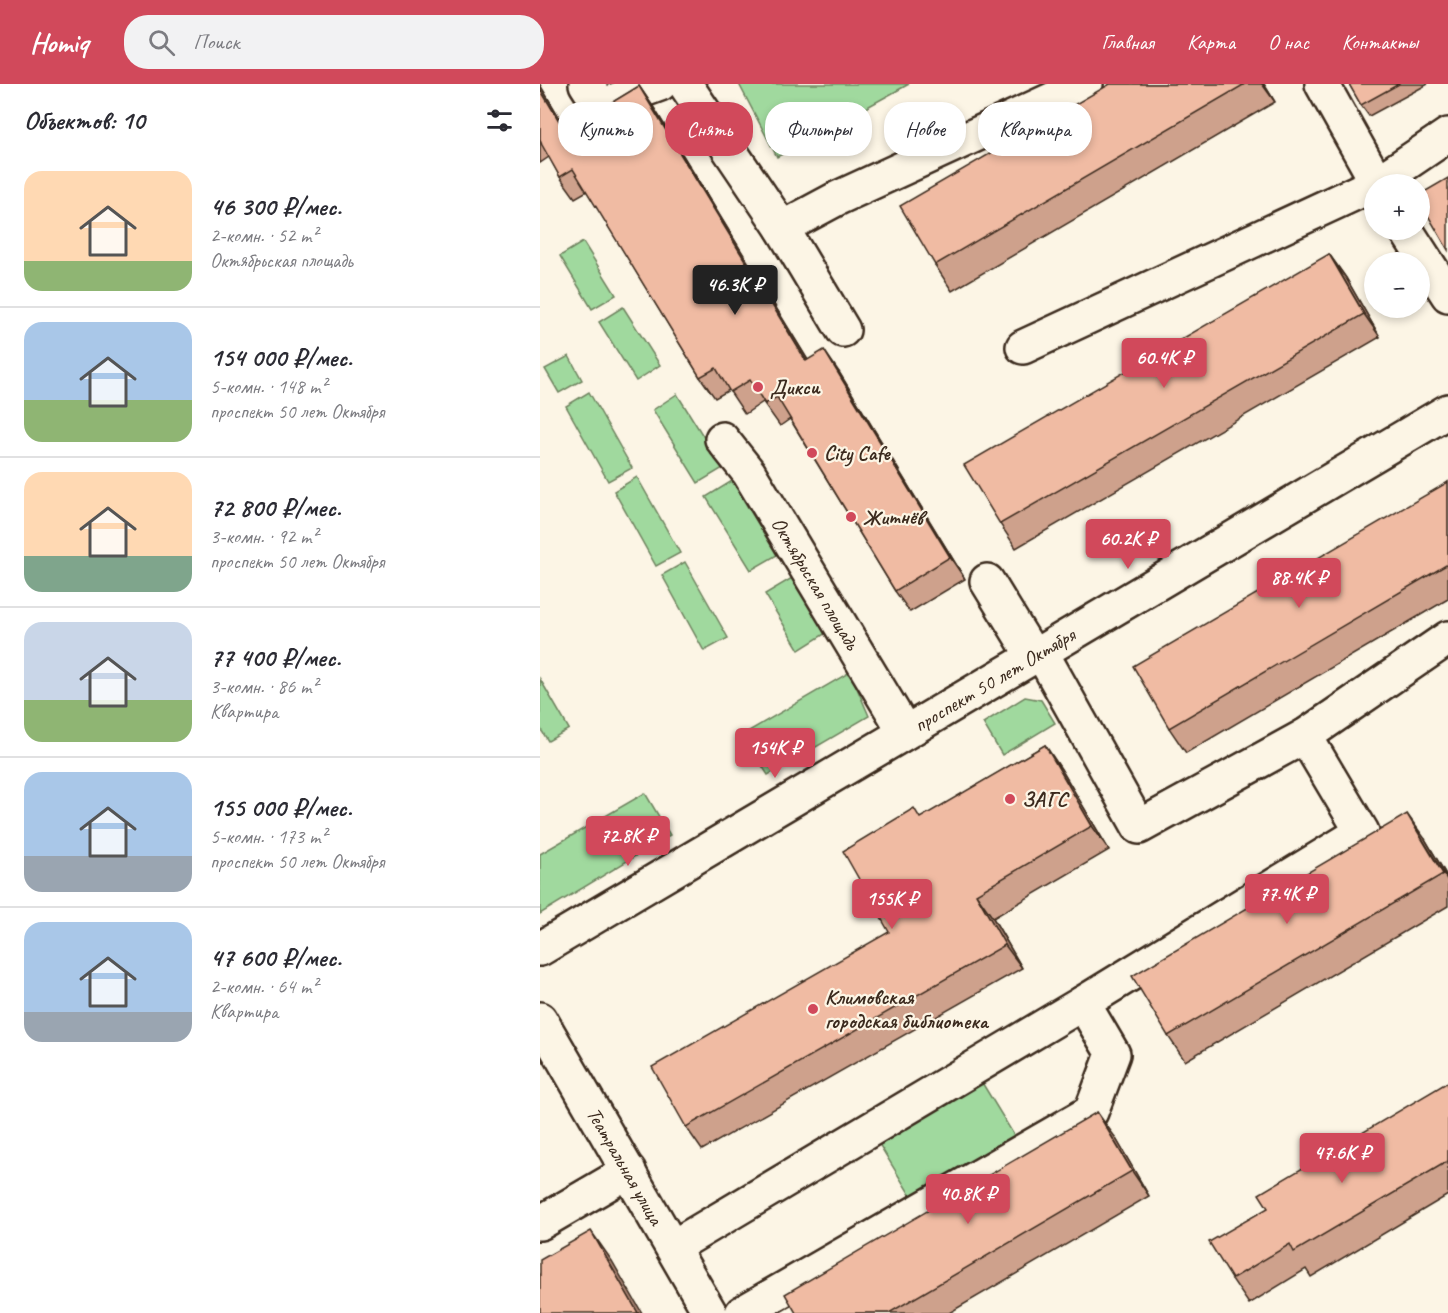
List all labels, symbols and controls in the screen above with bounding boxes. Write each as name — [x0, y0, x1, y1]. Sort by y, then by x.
search box — [124, 15, 544, 69]
text: Homiq — [30, 25, 88, 60]
icon: search — [145, 26, 178, 59]
text: Поиск — [193, 28, 240, 56]
text: Главная — [1101, 29, 1154, 55]
text: Карта — [1187, 29, 1235, 55]
text: О нас — [1268, 29, 1309, 55]
text: Контакты — [1342, 29, 1418, 55]
chip: Купить — [558, 102, 653, 156]
chip: Снять — [665, 102, 753, 156]
chip: Фильтры — [765, 102, 872, 156]
chip: Новое — [884, 102, 966, 156]
chip: Квартира — [978, 102, 1092, 156]
text: Объектов: 10 — [24, 104, 144, 137]
icon: filters — [483, 104, 516, 137]
map controls — [1364, 174, 1430, 318]
button: + — [1364, 174, 1430, 240]
text: 46 300 ₽/мес. — [210, 190, 341, 223]
icon: home — [72, 195, 144, 267]
text: 2-комн. · 52 m² — [210, 223, 318, 248]
text: Октябрьская площадь — [210, 248, 353, 273]
button: − — [1364, 252, 1430, 318]
pin: 46.3K ₽ — [680, 265, 790, 316]
text: 46.3K ₽ — [707, 272, 763, 297]
pin: 60.4K ₽ — [1109, 338, 1219, 389]
text: 154 000 ₽/мес. — [210, 341, 352, 374]
text: 60.4K ₽ — [1136, 345, 1192, 370]
icon: home — [72, 346, 144, 418]
text: 5-комн. · 148 m² — [210, 374, 327, 399]
place label: Дикси — [770, 374, 822, 400]
marker: Дикси — [751, 380, 765, 394]
text: проспект 50 лет Октября — [210, 399, 384, 424]
place label: City Cafe — [824, 440, 892, 467]
marker: City Cafe — [805, 446, 819, 460]
text: 72 800 ₽/мес. — [210, 491, 341, 524]
icon: home — [72, 496, 144, 568]
place label: Житнёв — [863, 504, 928, 530]
marker: Житнёв — [844, 510, 858, 524]
street label: Октябрьская площадь — [766, 512, 866, 655]
pin: 60.2K ₽ — [1073, 519, 1183, 570]
text: 3-комн. · 92 m² — [210, 524, 318, 549]
text: 60.2K ₽ — [1100, 526, 1156, 551]
text: проспект 50 лет Октября — [210, 549, 384, 574]
pin: 88.4K ₽ — [1244, 558, 1354, 609]
text: 88.4K ₽ — [1271, 565, 1327, 590]
street label: проспект 50 лет Октября — [909, 621, 1081, 738]
text: 77 400 ₽/мес. — [210, 641, 341, 674]
icon: home — [72, 646, 144, 718]
text: 3-комн. · 86 m² — [210, 674, 318, 699]
text: Квартира — [210, 699, 278, 724]
pin: 154K ₽ — [726, 728, 824, 779]
text: 154K ₽ — [749, 735, 801, 760]
place label: ЗАГС — [1022, 786, 1070, 812]
text: 155 000 ₽/мес. — [210, 791, 352, 824]
marker: ЗАГС — [1003, 792, 1017, 806]
icon: home — [72, 796, 144, 868]
pin: 72.8K ₽ — [573, 816, 683, 867]
text: 72.8K ₽ — [600, 823, 656, 848]
text: 5-комн. · 173 m² — [210, 824, 327, 849]
text: проспект 50 лет Октября — [210, 849, 384, 874]
pin: 77.4K ₽ — [1232, 874, 1342, 925]
pin: 155K ₽ — [843, 879, 941, 930]
text: 77.4K ₽ — [1259, 881, 1315, 906]
text: 155K ₽ — [866, 886, 918, 911]
text: 47 600 ₽/мес. — [210, 941, 341, 974]
icon: home — [72, 946, 144, 1018]
text: 2-комн. · 64 m² — [210, 974, 318, 999]
place label: Климовская городская библиотека — [825, 984, 990, 1034]
text: Квартира — [210, 999, 278, 1024]
marker: Климовская городская библиотека — [806, 1002, 820, 1016]
street label: Театральная улица — [581, 1103, 670, 1231]
pin: 47.6K ₽ — [1287, 1133, 1397, 1184]
text: 47.6K ₽ — [1314, 1140, 1370, 1165]
pin: 40.8K ₽ — [913, 1174, 1023, 1225]
text: 40.8K ₽ — [940, 1181, 996, 1206]

